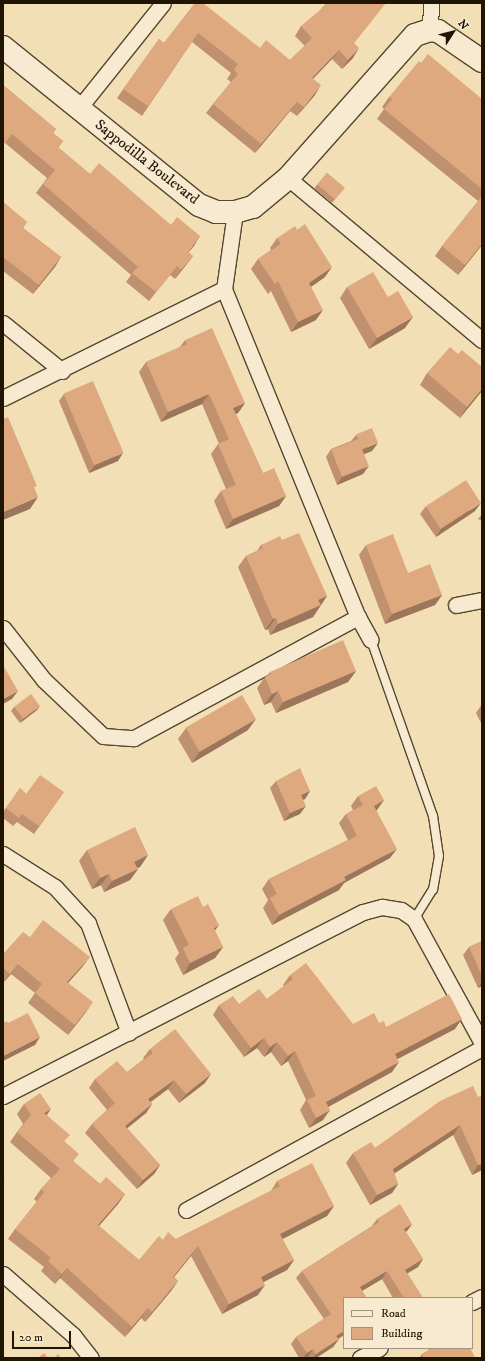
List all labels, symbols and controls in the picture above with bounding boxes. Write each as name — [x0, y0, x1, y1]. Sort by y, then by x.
north arrow — [433, 12, 473, 52]
text: N — [454, 17, 471, 33]
street label: Sappodilla Boulevard — [91, 116, 203, 208]
legend — [343, 1297, 473, 1349]
text: Road — [381, 1306, 406, 1321]
scale bar — [14, 1323, 73, 1349]
text: Building — [381, 1326, 422, 1341]
text: 20 m — [19, 1330, 43, 1345]

